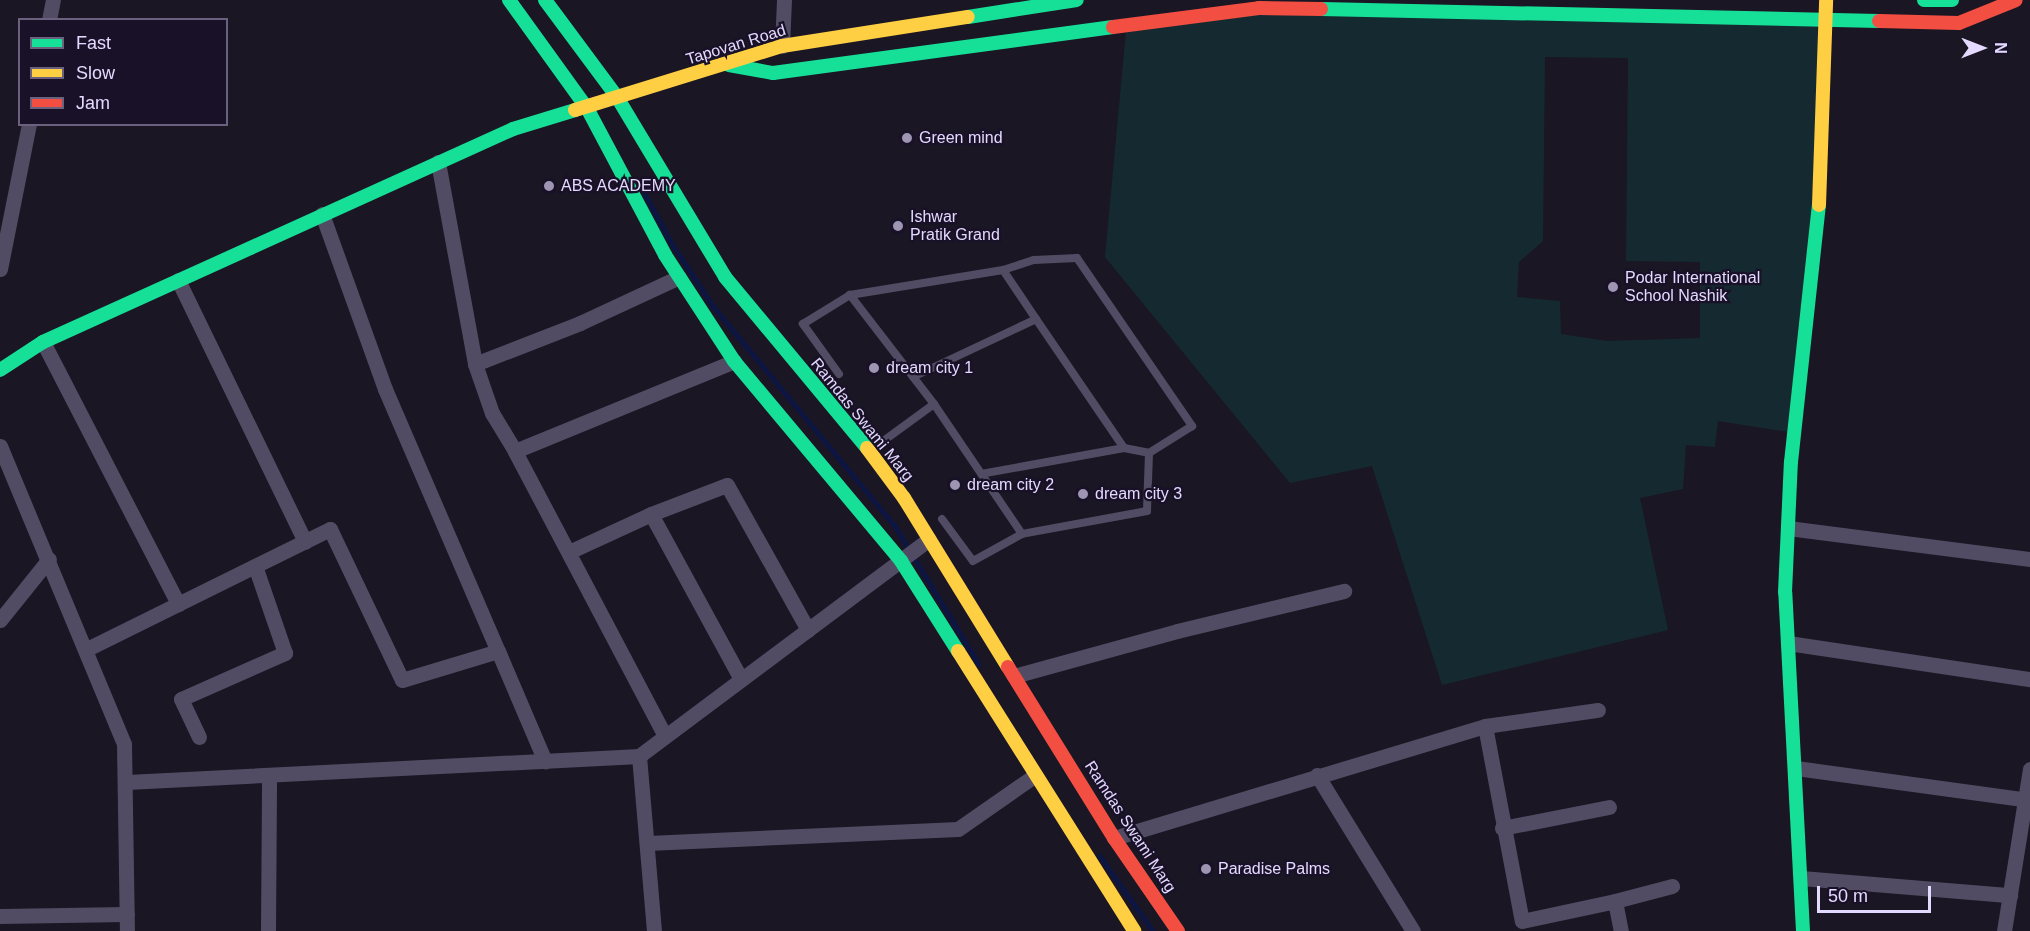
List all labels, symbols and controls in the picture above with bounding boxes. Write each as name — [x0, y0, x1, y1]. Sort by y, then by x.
legend — [18, 18, 228, 126]
north arrow — [1952, 18, 2012, 78]
street label: Tapovan Road — [684, 21, 788, 69]
text: Fast — [76, 33, 111, 53]
text: N — [1992, 42, 2009, 54]
text: Slow — [76, 63, 115, 83]
text: Jam — [76, 93, 110, 113]
place label: Green mind — [919, 128, 1003, 148]
marker: Green mind — [900, 131, 914, 145]
place label: ABS ACADEMY — [561, 176, 677, 196]
marker: ABS ACADEMY — [542, 179, 556, 193]
place label: Ishwar Pratik Grand — [910, 207, 1000, 245]
marker: Ishwar Pratik Grand — [891, 219, 905, 233]
place label: Podar International School Nashik — [1625, 268, 1760, 306]
marker: Podar International School Nashik — [1606, 280, 1620, 294]
street label: Ramdas Swami Marg — [806, 355, 918, 485]
place label: dream city 1 — [886, 358, 973, 378]
marker: dream city 1 — [867, 361, 881, 375]
place label: dream city 2 — [967, 475, 1054, 495]
marker: dream city 2 — [948, 478, 962, 492]
place label: dream city 3 — [1095, 484, 1182, 504]
marker: dream city 3 — [1076, 487, 1090, 501]
street label: Ramdas Swami Marg — [1080, 758, 1180, 896]
place label: Paradise Palms — [1218, 859, 1330, 879]
marker: Paradise Palms — [1199, 862, 1213, 876]
scale bar — [1820, 874, 1934, 912]
text: 50 m — [1828, 886, 1868, 906]

